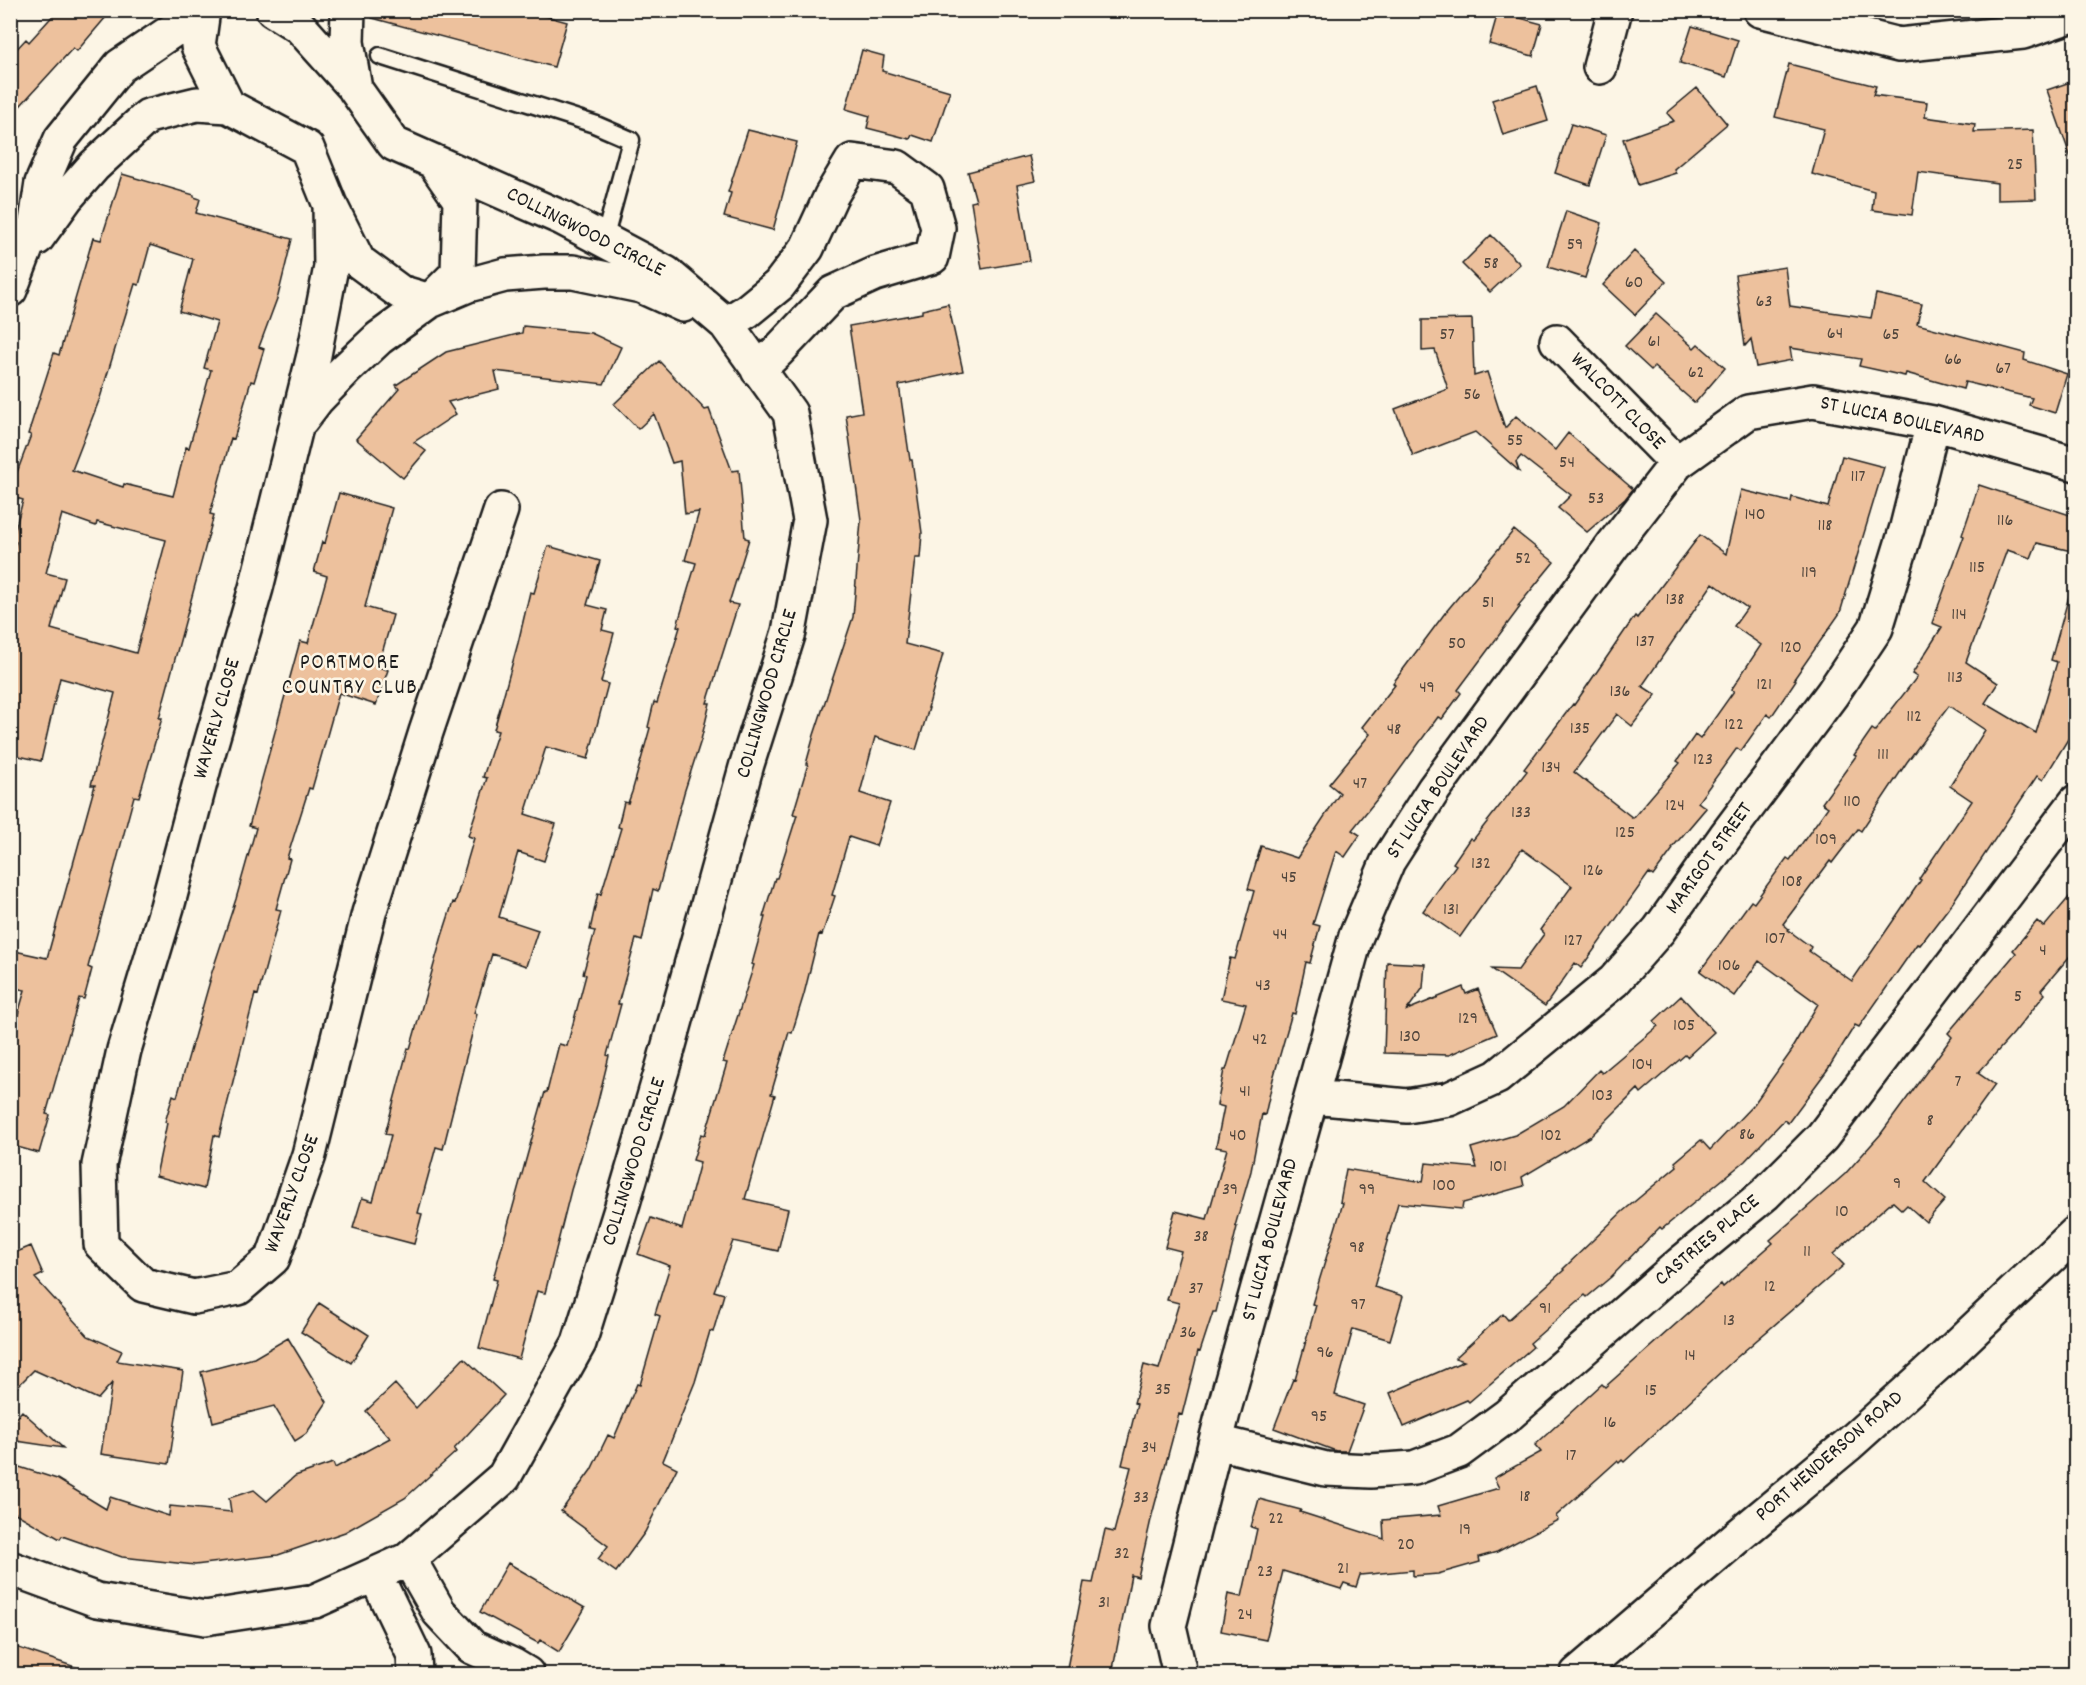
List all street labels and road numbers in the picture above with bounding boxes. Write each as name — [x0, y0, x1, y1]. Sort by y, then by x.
street label: COLLINGWOOD CIRCLE — [500, 180, 670, 286]
street label: WALCOTT CLOSE — [1562, 346, 1672, 458]
street label: ST LUCIA BOULEVARD — [1817, 389, 1987, 453]
street label: COLLINGWOOD CIRCLE — [730, 606, 807, 782]
street label: WAVERLY CLOSE — [186, 655, 250, 783]
street label: ST LUCIA BOULEVARD — [1380, 710, 1498, 866]
street label: MARIGOT STREET — [1659, 796, 1761, 921]
street label: COLLINGWOOD CIRCLE — [595, 1074, 675, 1250]
street label: WAVERLY CLOSE — [258, 1130, 329, 1258]
street label: ST LUCIA BOULEVARD — [1235, 1155, 1307, 1325]
street label: CASTRIES PLACE — [1649, 1188, 1768, 1294]
street label: PORT HENDERSON ROAD — [1749, 1384, 1911, 1530]

